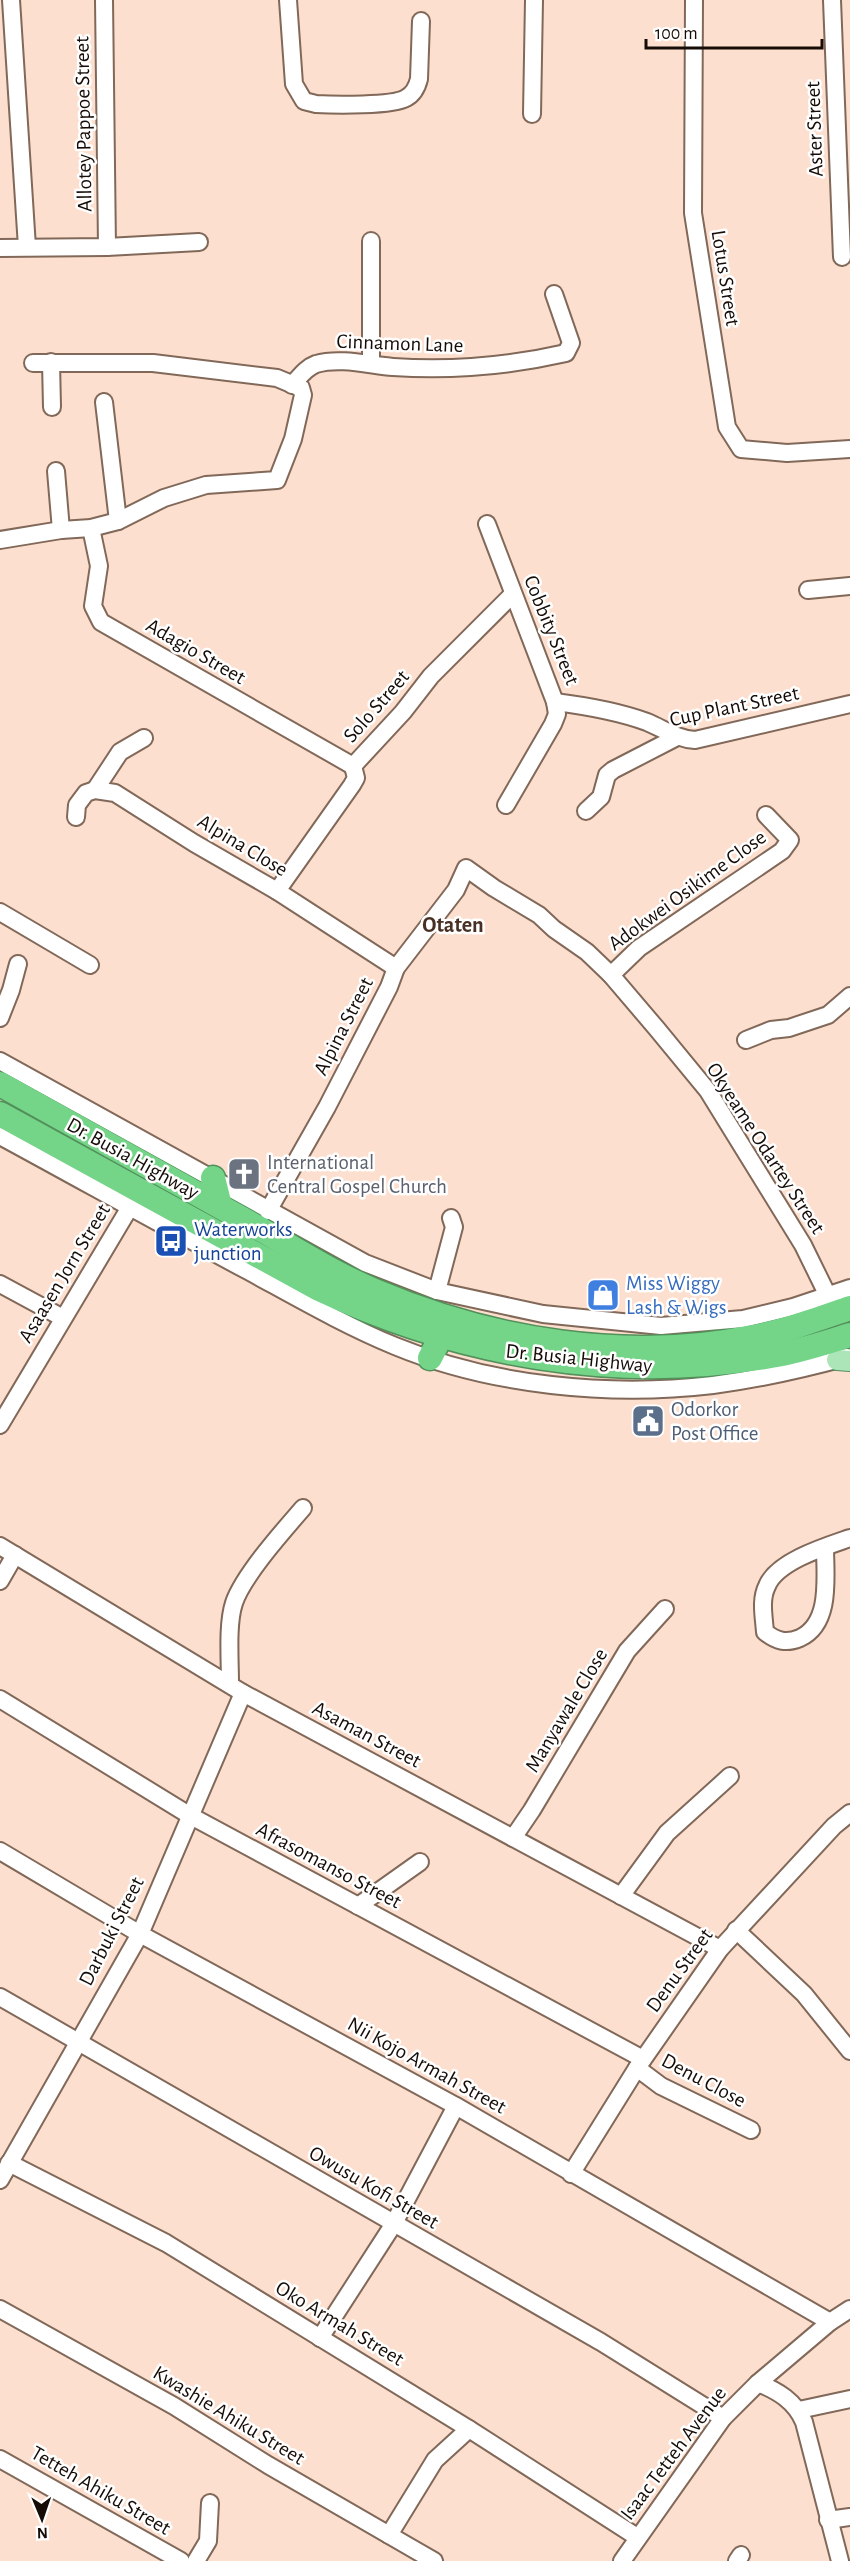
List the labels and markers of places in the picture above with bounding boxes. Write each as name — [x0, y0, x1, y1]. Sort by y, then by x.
place label: International Central Gospel Church — [267, 1152, 447, 1197]
church icon: International Central Gospel Church — [226, 1156, 262, 1192]
place label: Waterworks junction — [194, 1219, 293, 1264]
bus stop icon: Waterworks junction — [153, 1223, 189, 1259]
place label: Miss Wiggy Lash & Wigs — [626, 1273, 726, 1318]
shop icon: Miss Wiggy Lash & Wigs — [585, 1277, 621, 1313]
place label: Odorkor Post Office — [671, 1399, 758, 1444]
public building icon: Odorkor Post Office — [630, 1403, 666, 1439]

